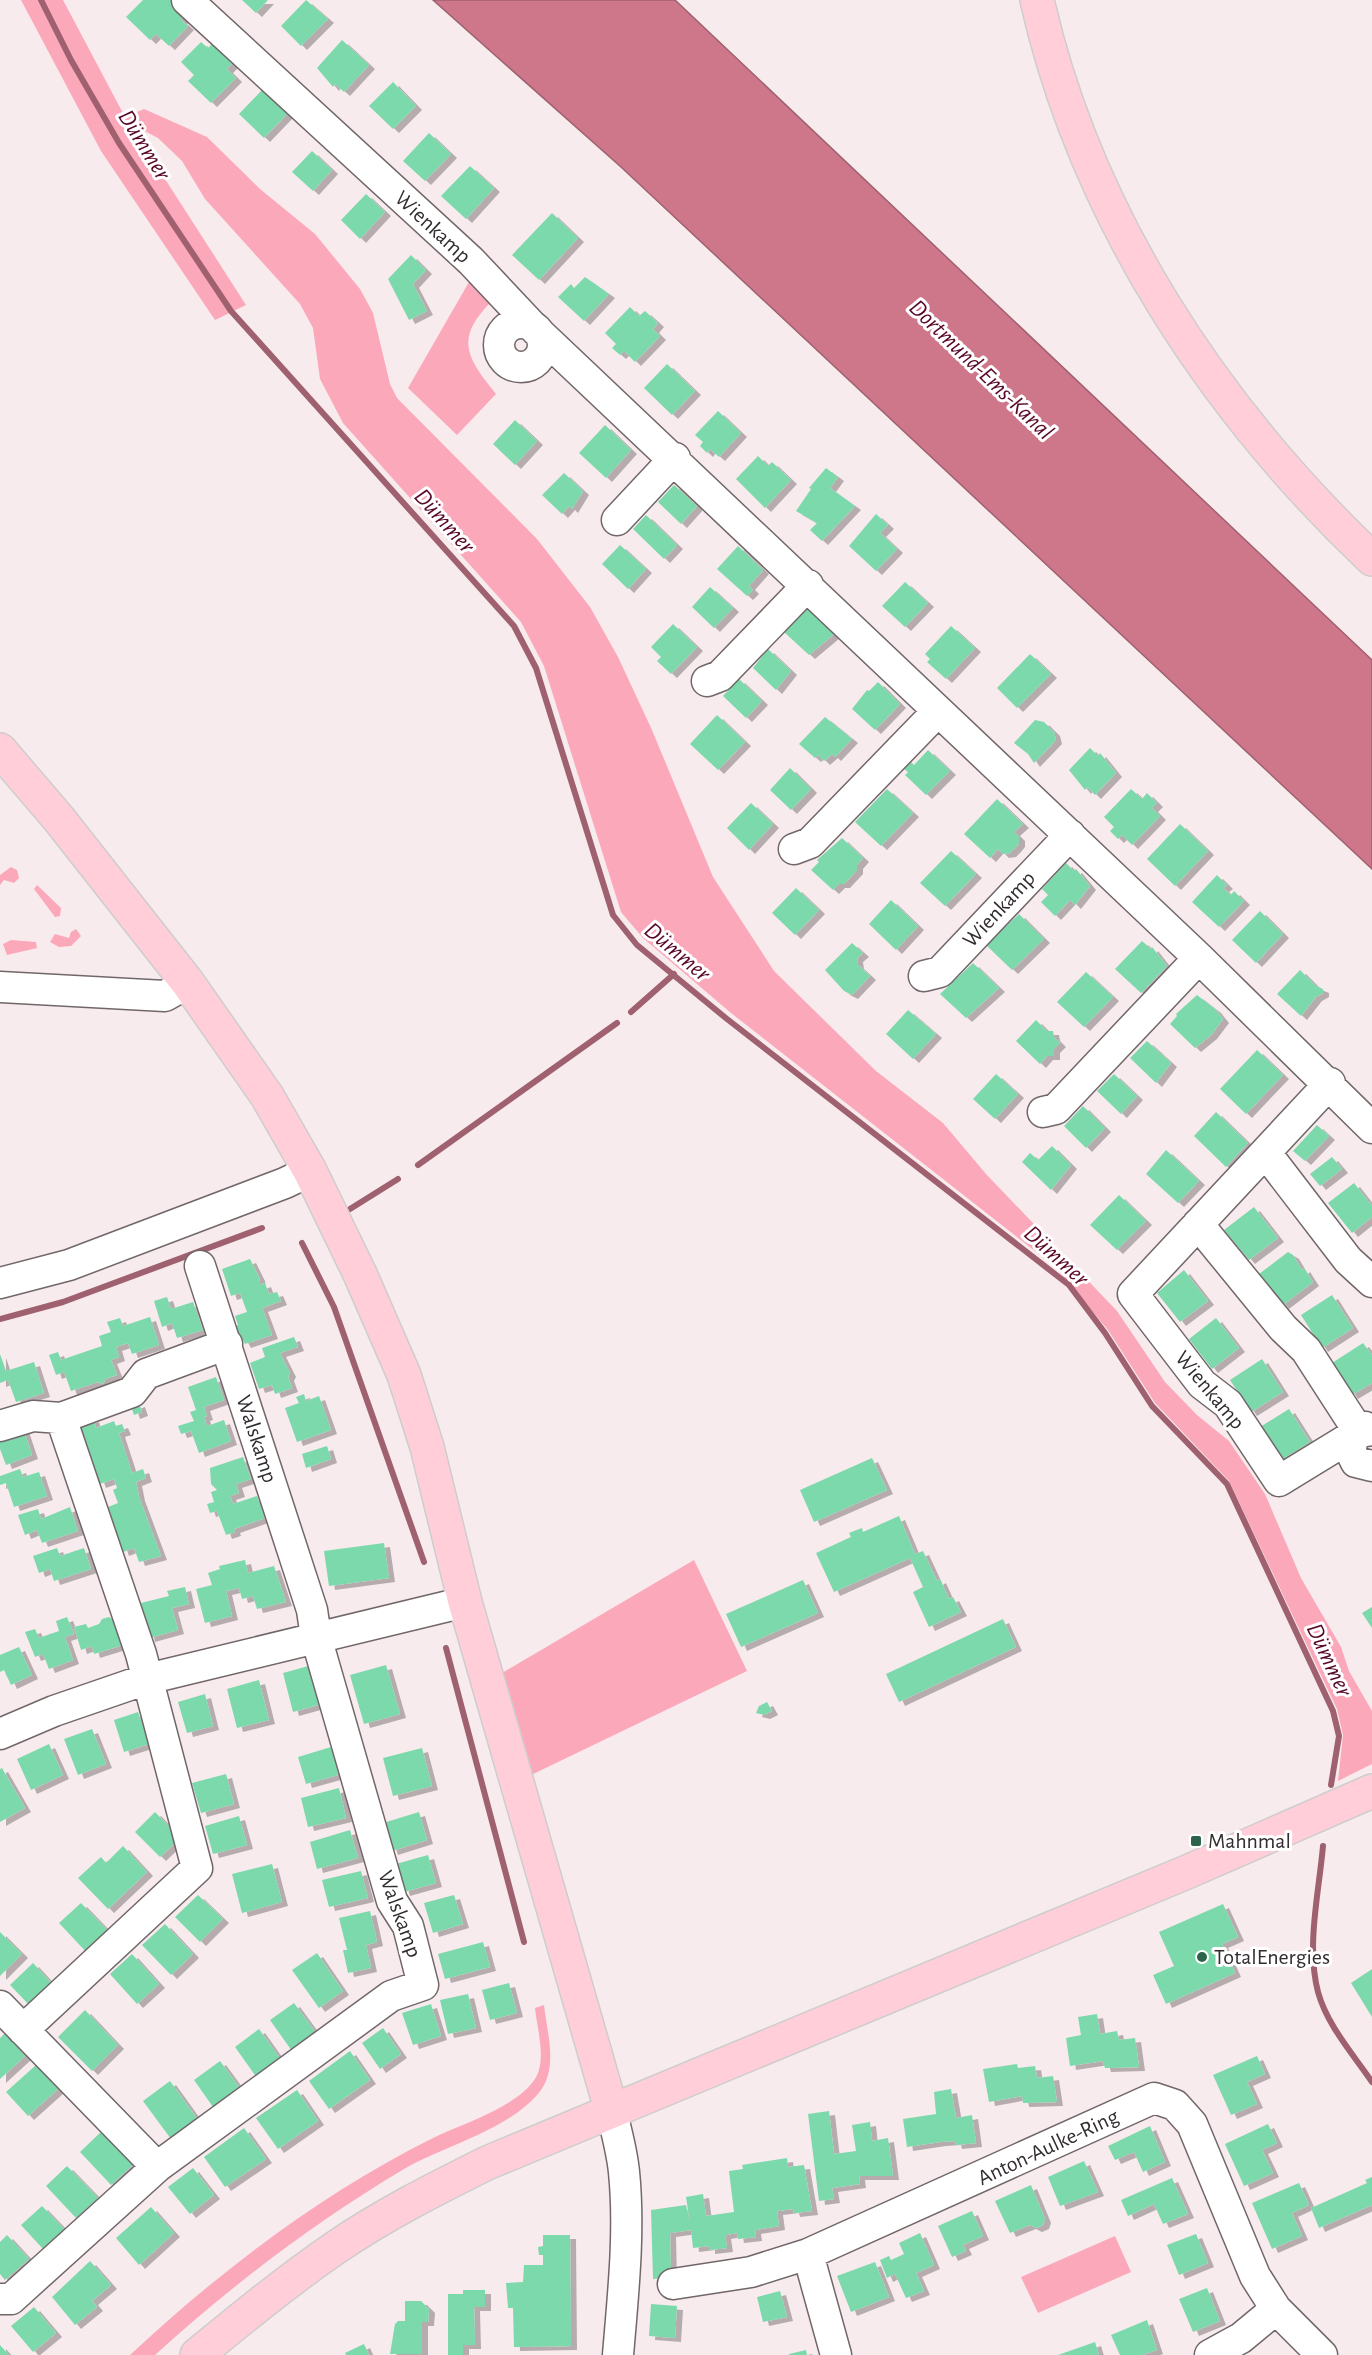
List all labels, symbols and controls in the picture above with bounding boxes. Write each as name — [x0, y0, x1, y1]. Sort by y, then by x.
water label: Dümmer — [113, 106, 175, 185]
street label: Wienkamp — [391, 187, 475, 267]
water label: Dortmund-Ems-Kanal — [904, 295, 1058, 445]
water label: Dümmer — [409, 484, 480, 559]
street label: Wienkamp — [959, 867, 1039, 951]
water label: Dümmer — [640, 918, 715, 987]
water label: Dümmer — [1019, 1221, 1094, 1292]
street label: Wienkamp — [1171, 1347, 1249, 1433]
street label: Walskamp — [233, 1393, 281, 1485]
water label: Dümmer — [1302, 1620, 1357, 1701]
place label: Mahnmal — [1208, 1830, 1291, 1852]
marker: Mahnmal — [1189, 1834, 1203, 1848]
street label: Walskamp — [374, 1868, 426, 1960]
place label: TotalEnergies — [1214, 1946, 1330, 1968]
marker: TotalEnergies — [1195, 1950, 1209, 1964]
street label: Anton-Aulke-Ring — [974, 2105, 1122, 2189]

